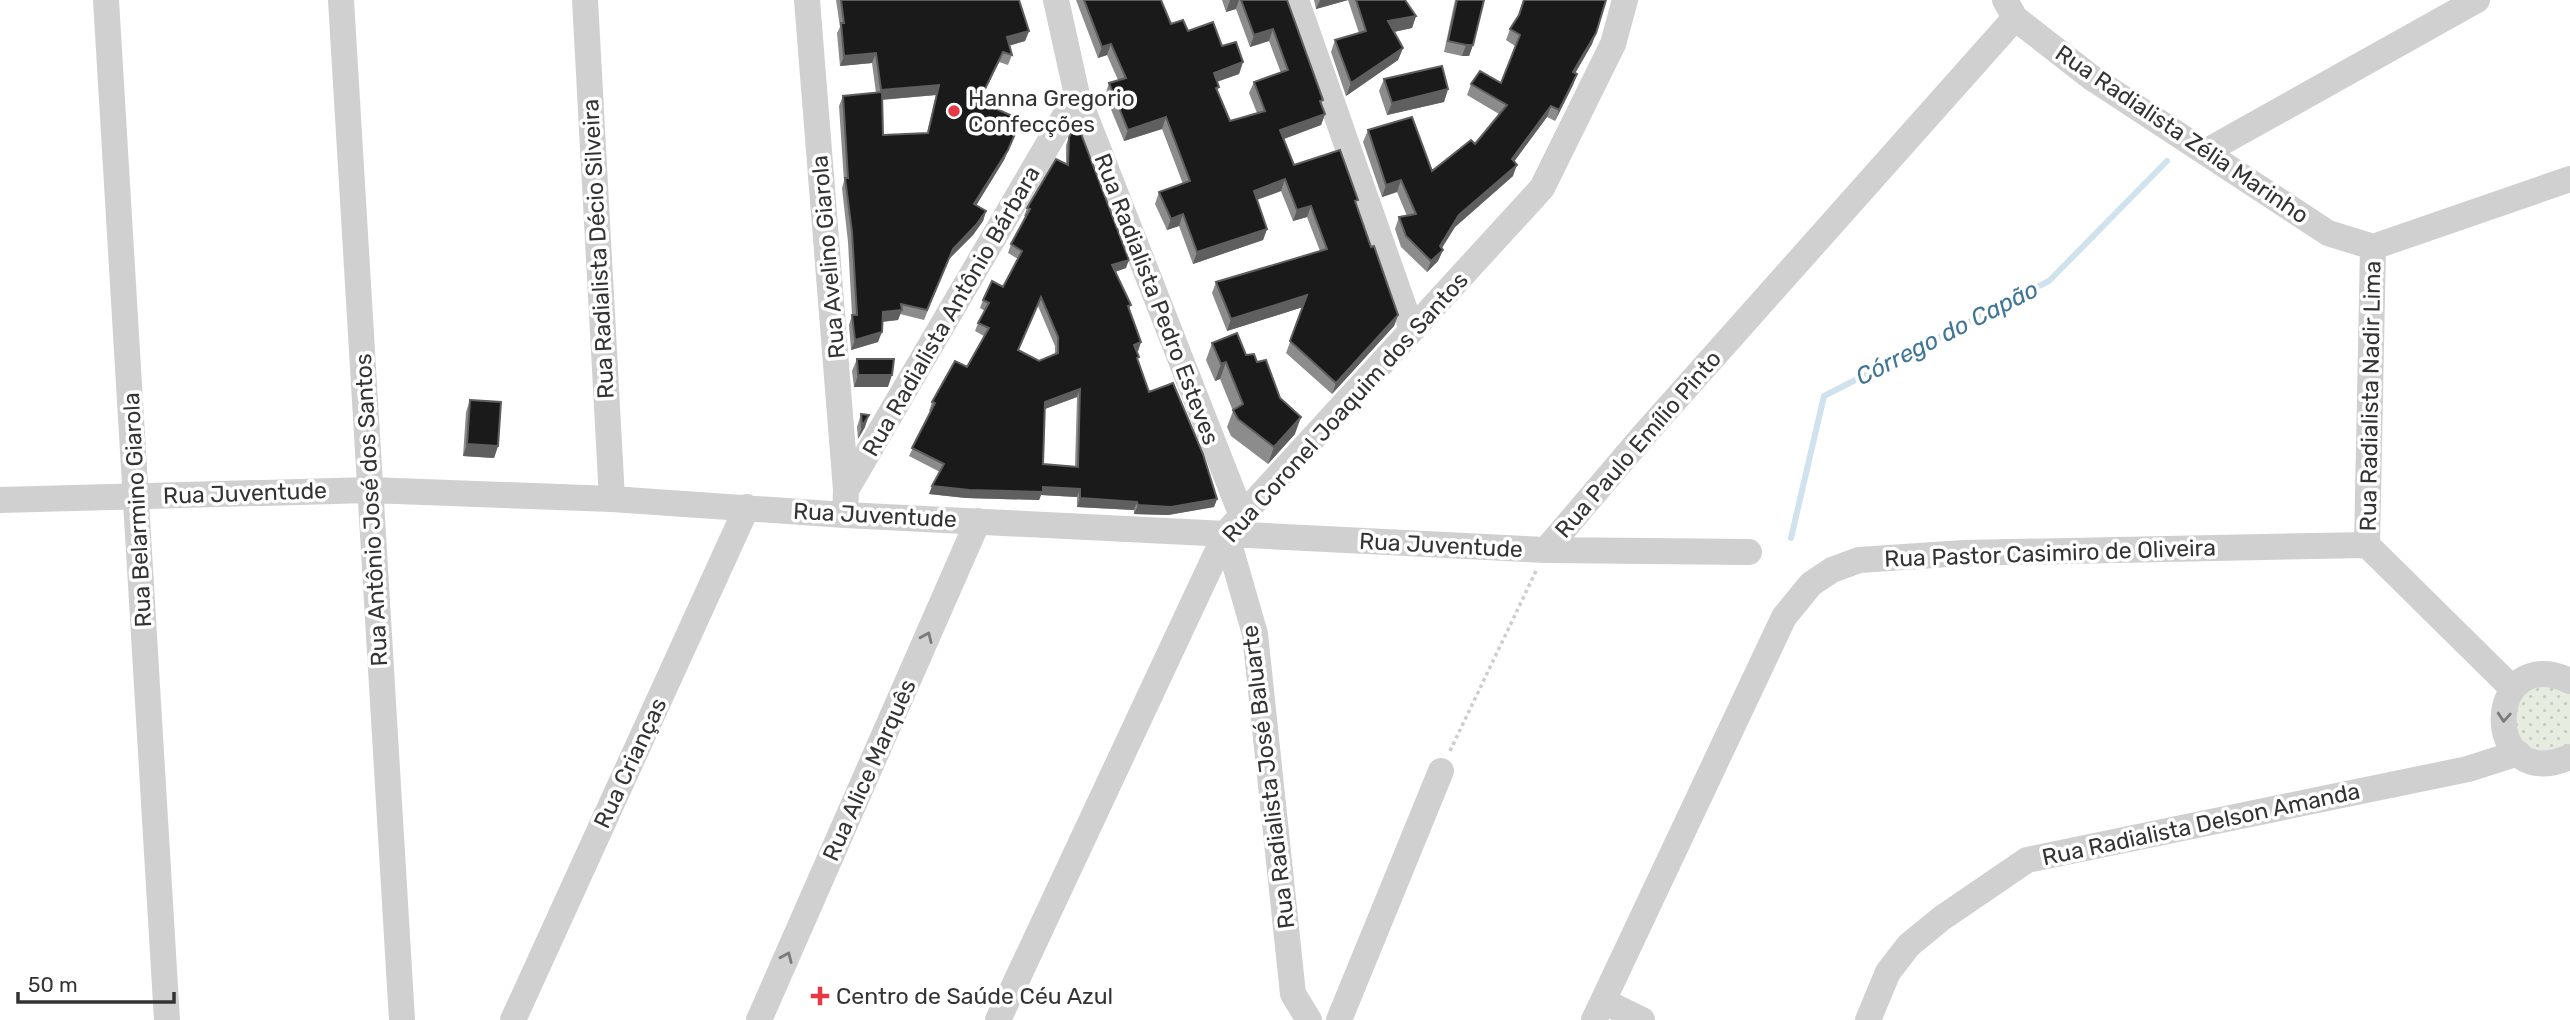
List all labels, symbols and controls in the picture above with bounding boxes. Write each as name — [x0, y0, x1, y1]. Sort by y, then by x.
street label: Rua Radialista Zélia Marinho — [2050, 39, 2314, 229]
place label: Hanna Gregorio Confecções — [968, 84, 1135, 138]
street label: Rua Radialista Décio Silveira — [576, 98, 620, 400]
marker: Hanna Gregorio Confecções — [946, 103, 962, 119]
street label: Rua Radialista Pedro Esteves — [1088, 149, 1226, 449]
street label: Rua Avelino Giarola — [805, 154, 851, 360]
street label: Rua Radialista Antônio Bárbara — [856, 161, 1046, 461]
street label: Rua Radialista Nadir Lima — [2354, 260, 2386, 532]
street label: Rua Coronel Joaquim dos Santos — [1216, 266, 1474, 548]
water label: Córrego do Capão — [1851, 275, 2043, 391]
street label: Rua Paulo Emílio Pinto — [1549, 345, 1727, 543]
street label: Rua Antônio José dos Santos — [349, 353, 393, 667]
street label: Rua Belarmino Giarola — [117, 392, 157, 628]
street label: Rua Juventude — [163, 476, 327, 510]
street label: Rua Juventude — [792, 497, 958, 533]
street label: Rua Juventude — [1358, 527, 1524, 563]
street label: Rua Pastor Casimiro de Oliveira — [1884, 533, 2216, 573]
street label: Rua Radialista José Baluarte — [1235, 623, 1301, 931]
one-way arrow — [919, 632, 933, 644]
street label: Rua Alice Marquês — [816, 675, 922, 865]
street label: Rua Crianças — [588, 693, 672, 833]
one-way arrow — [2496, 712, 2511, 723]
street label: Rua Radialista Delson Amanda — [2040, 777, 2362, 871]
one-way arrow — [778, 952, 792, 964]
scale bar — [18, 960, 173, 1004]
text: 50 m — [28, 972, 78, 997]
place label: Centro de Saúde Céu Azul — [836, 982, 1113, 1010]
marker: Centro de Saúde Céu Azul — [810, 986, 830, 1006]

